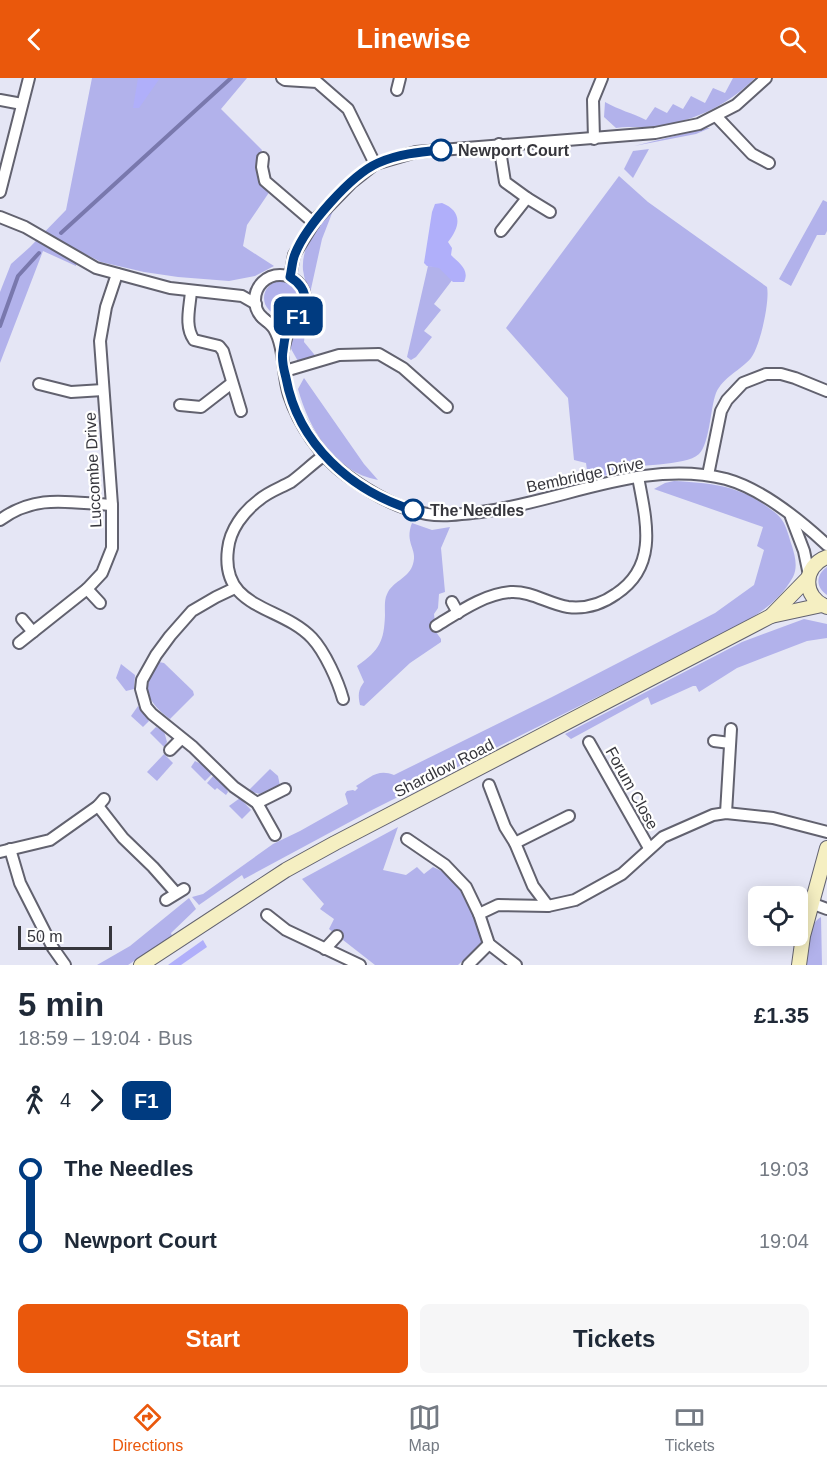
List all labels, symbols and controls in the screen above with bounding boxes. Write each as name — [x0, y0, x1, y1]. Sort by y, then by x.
icon: back — [18, 23, 51, 56]
icon: search — [776, 23, 809, 56]
text: Linewise — [356, 24, 471, 54]
marker: Newport Court — [430, 139, 452, 161]
place label: Newport Court — [458, 142, 570, 159]
line badge: F1 — [271, 296, 325, 336]
text: F1 — [286, 305, 310, 328]
street label: Luccombe Drive — [81, 412, 105, 528]
street label: Bembridge Drive — [525, 454, 645, 496]
marker: The Needles — [402, 499, 424, 521]
place label: The Needles — [430, 502, 524, 519]
street label: Shardlow Road — [391, 736, 497, 800]
street label: Forum Close — [602, 744, 662, 832]
map controls — [748, 886, 808, 946]
button: locate — [748, 886, 808, 946]
scale bar — [18, 923, 112, 950]
text: 50 m — [27, 928, 63, 945]
text: 5 min — [18, 986, 104, 1023]
text: £1.35 — [754, 1003, 809, 1028]
text: 18:59 – 19:04 · Bus — [18, 1027, 193, 1049]
icon: walk — [18, 1084, 51, 1117]
icon: forward — [80, 1084, 113, 1117]
text: 4 — [60, 1089, 71, 1111]
text: F1 — [134, 1089, 159, 1112]
text: The Needles — [64, 1156, 194, 1181]
text: 19:03 — [759, 1158, 809, 1180]
text: Newport Court — [64, 1228, 217, 1253]
text: 19:04 — [759, 1230, 809, 1252]
button: Start — [18, 1304, 408, 1373]
button: Tickets — [420, 1304, 809, 1373]
tab: Directions — [112, 1401, 183, 1455]
tab: Map — [408, 1401, 441, 1455]
tab: Tickets — [665, 1401, 715, 1455]

